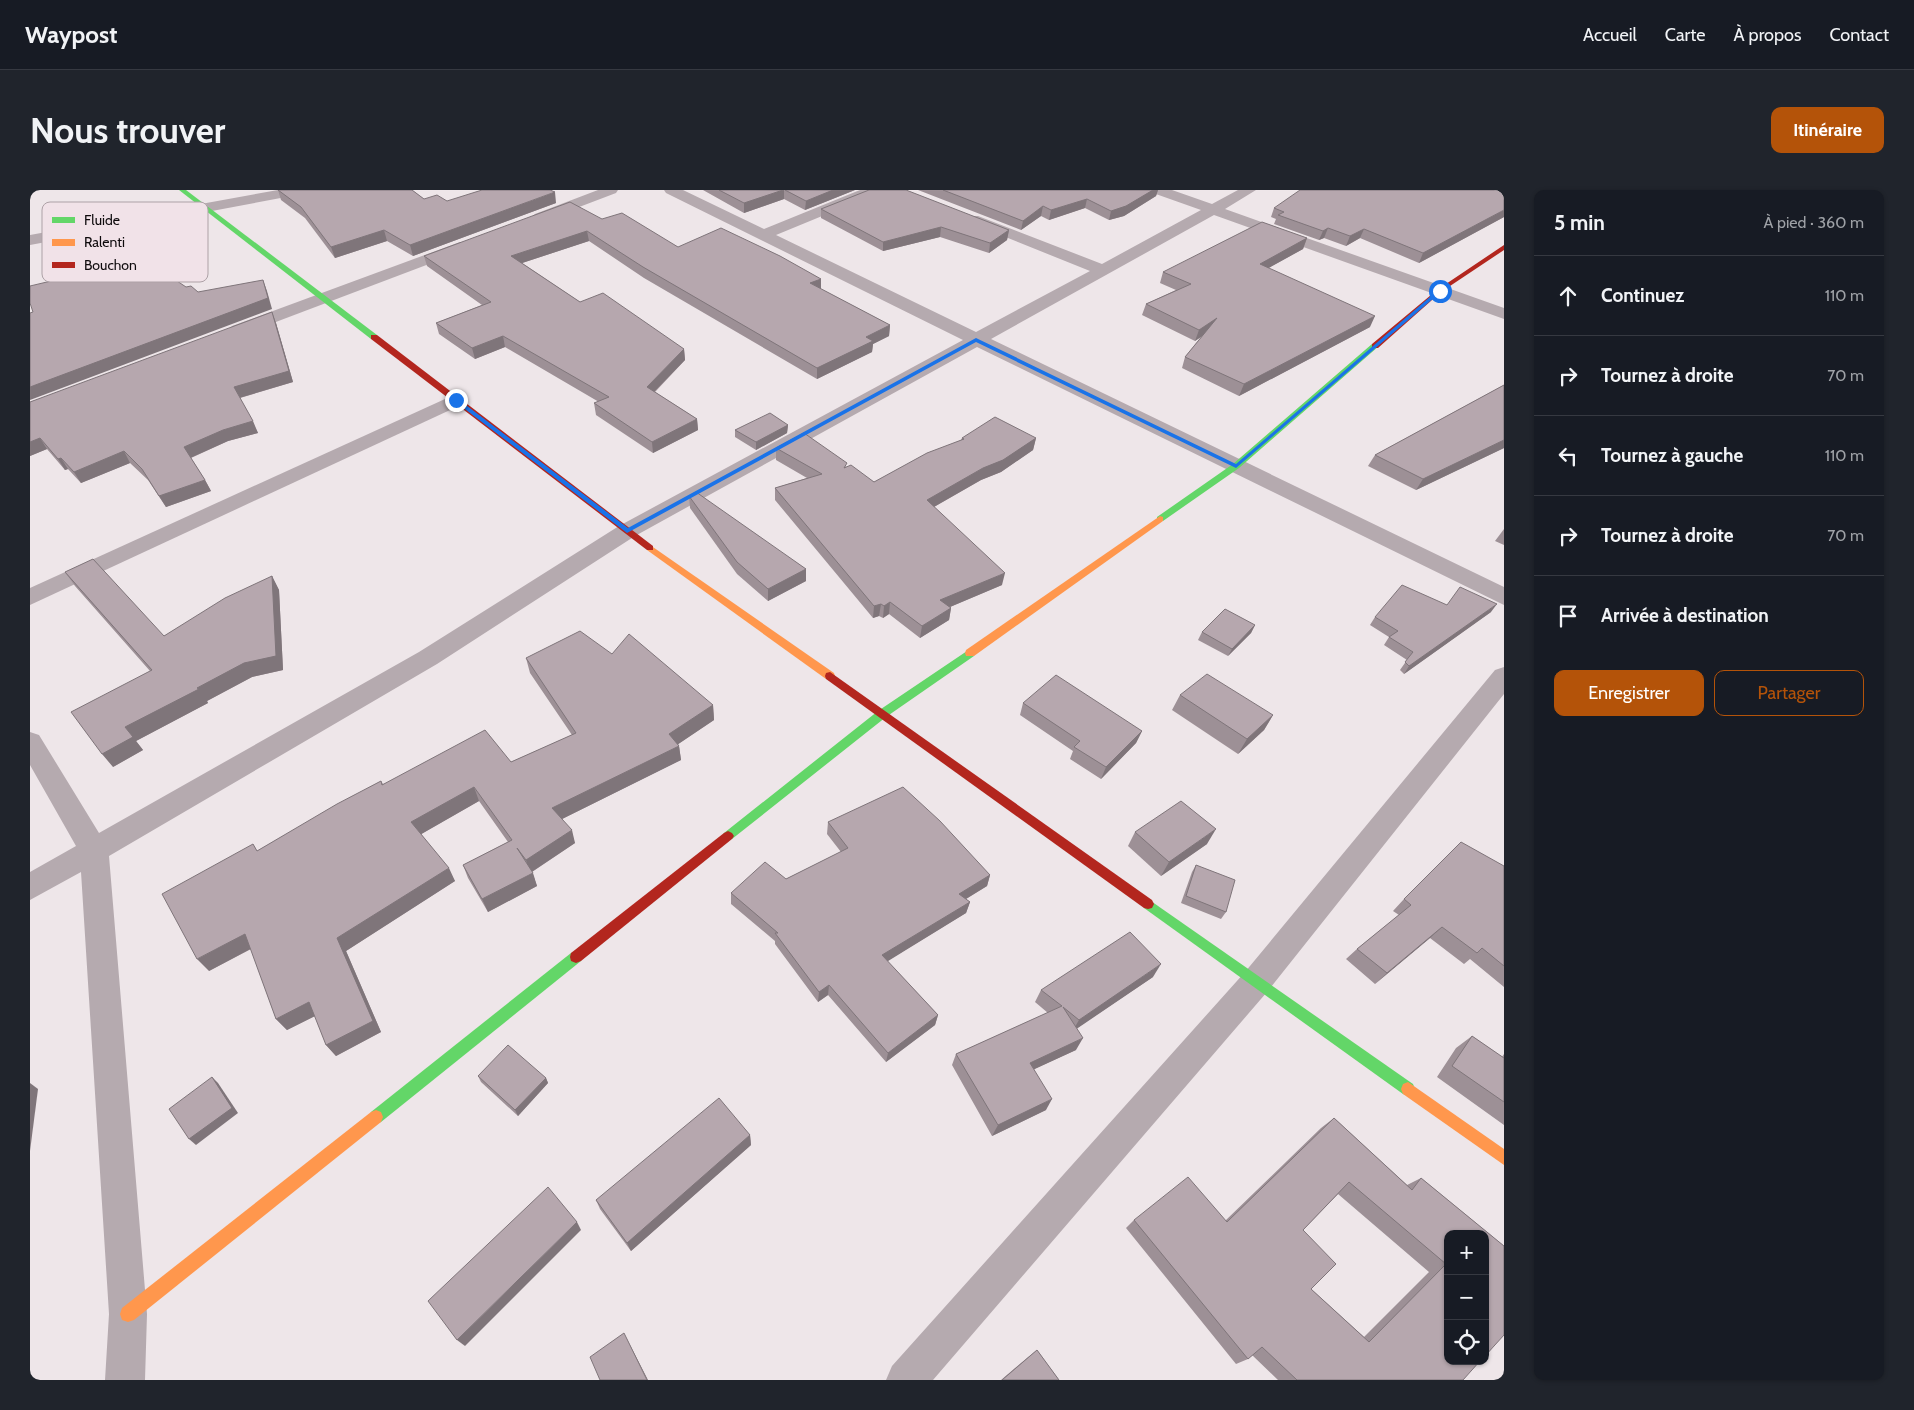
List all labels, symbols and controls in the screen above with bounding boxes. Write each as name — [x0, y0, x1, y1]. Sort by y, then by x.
text: Waypost — [25, 20, 117, 49]
text: Accueil — [1583, 24, 1637, 46]
text: Carte — [1665, 24, 1705, 46]
text: À propos — [1733, 24, 1801, 46]
text: Contact — [1829, 24, 1889, 46]
button: Itinéraire — [1771, 107, 1884, 153]
text: Nous trouver — [30, 109, 225, 152]
legend — [42, 202, 208, 282]
text: 5 min — [1554, 210, 1605, 235]
text: Fluide — [84, 211, 120, 229]
text: À pied · 360 m — [1764, 213, 1864, 232]
text: Ralenti — [84, 233, 125, 251]
text: Bouchon — [84, 256, 137, 274]
route start — [1429, 280, 1452, 303]
icon: ahead — [1554, 282, 1582, 310]
text: Continuez — [1601, 284, 1684, 307]
text: 110 m — [1825, 286, 1864, 305]
icon: right — [1554, 362, 1582, 390]
text: Tournez à droite — [1601, 364, 1734, 387]
text: 70 m — [1827, 366, 1864, 385]
route end — [445, 389, 468, 412]
icon: left — [1554, 442, 1582, 470]
text: Tournez à gauche — [1601, 444, 1743, 467]
text: 110 m — [1825, 446, 1864, 465]
icon: right — [1554, 522, 1582, 550]
text: Tournez à droite — [1601, 524, 1734, 547]
text: 70 m — [1827, 526, 1864, 545]
icon: arrive — [1554, 602, 1582, 630]
text: Arrivée à destination — [1601, 604, 1769, 627]
button: Enregistrer — [1554, 670, 1704, 716]
button: Partager — [1714, 670, 1864, 716]
map controls — [1444, 1230, 1489, 1365]
button: + — [1444, 1230, 1489, 1275]
button: − — [1444, 1275, 1489, 1320]
button: locate — [1444, 1320, 1489, 1365]

